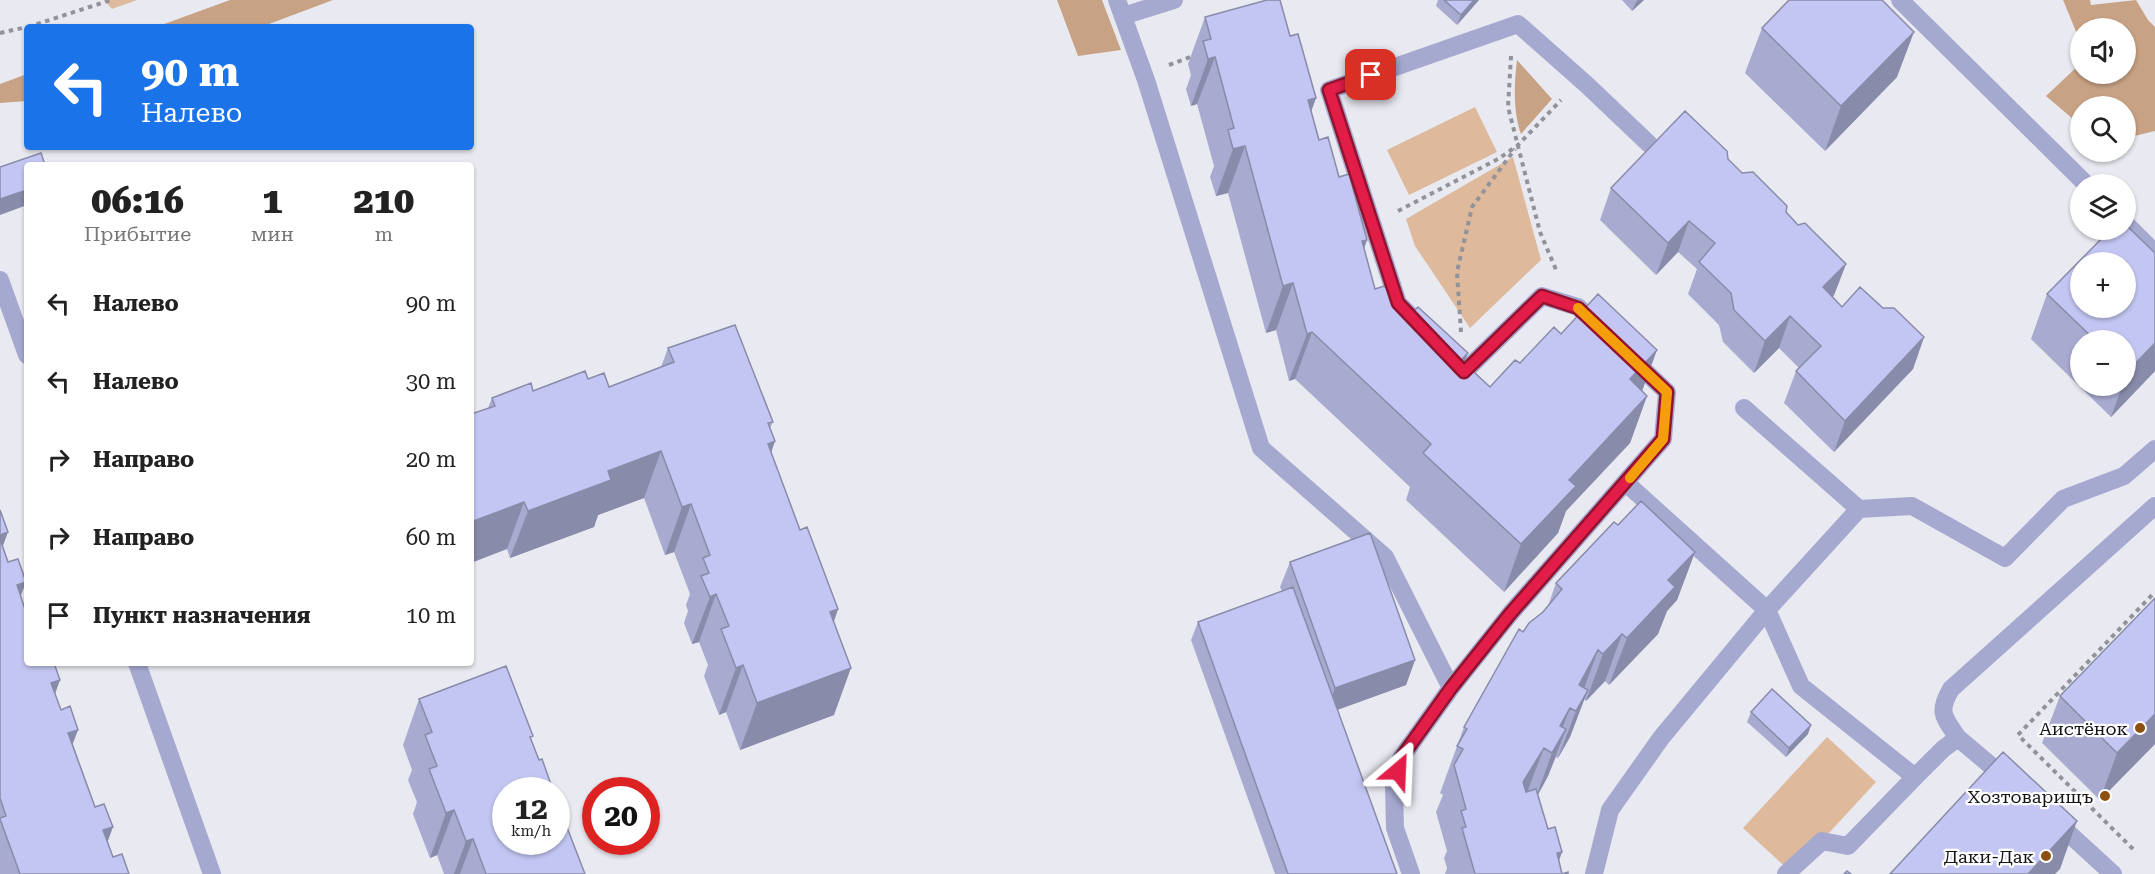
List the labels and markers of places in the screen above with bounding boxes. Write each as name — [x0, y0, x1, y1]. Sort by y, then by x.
pin — [1345, 49, 1396, 100]
place label: Аистёнок — [2039, 718, 2128, 739]
marker: Аистёнок — [2133, 721, 2147, 735]
place label: Хозтоварищъ — [1967, 786, 2093, 807]
marker: Хозтоварищъ — [2098, 789, 2112, 803]
place label: Даки-Дак — [1944, 846, 2034, 867]
marker: Даки-Дак — [2039, 849, 2053, 863]

